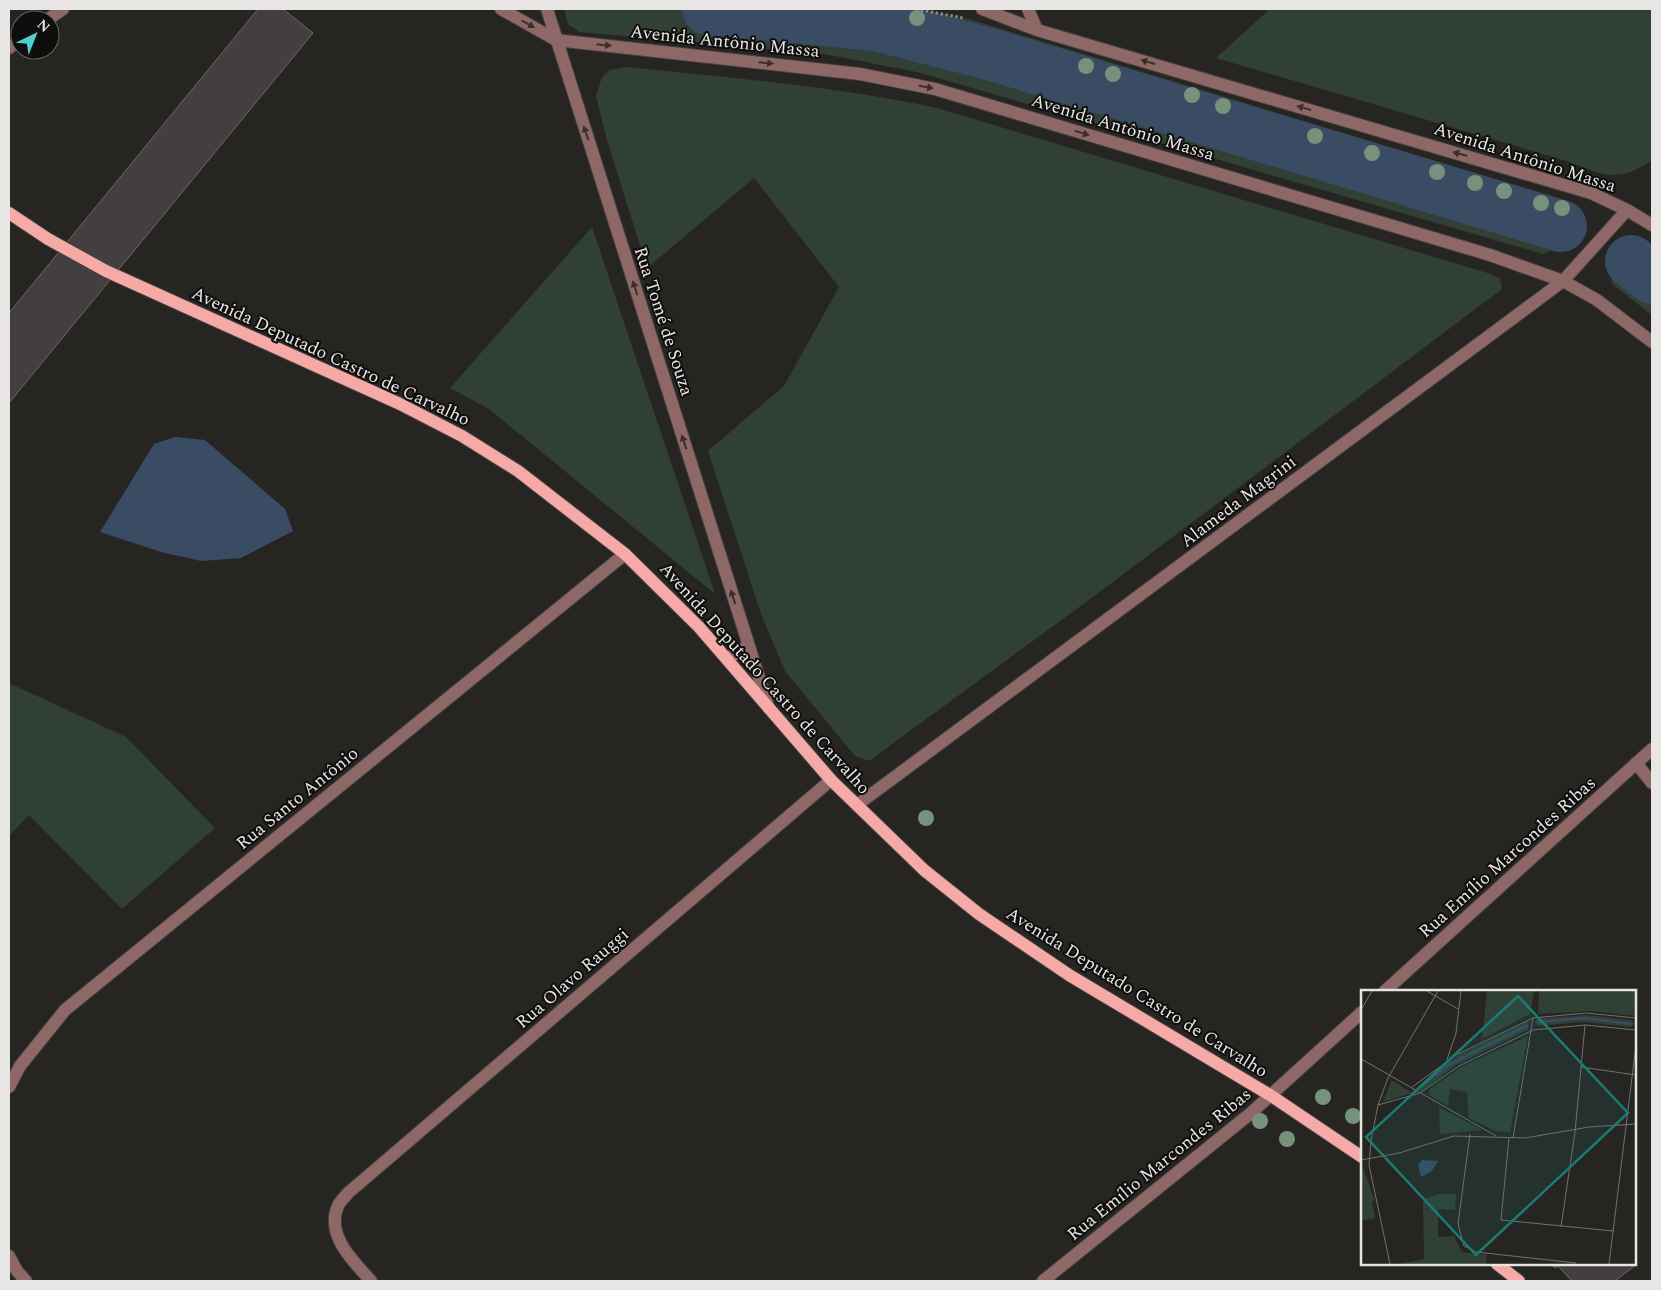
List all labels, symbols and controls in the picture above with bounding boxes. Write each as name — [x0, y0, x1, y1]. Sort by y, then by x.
north arrow — [10, 10, 60, 60]
text: N — [32, 14, 55, 37]
street label: Avenida Antônio Massa — [629, 18, 821, 65]
one-way arrow — [521, 20, 535, 29]
one-way arrow — [596, 41, 612, 49]
one-way arrow — [1140, 58, 1155, 66]
one-way arrow — [758, 59, 774, 67]
one-way arrow — [919, 83, 934, 91]
street label: Avenida Antônio Massa — [1028, 87, 1218, 168]
one-way arrow — [1296, 104, 1311, 112]
street label: Avenida Antônio Massa — [1430, 115, 1620, 200]
one-way arrow — [581, 125, 589, 140]
one-way arrow — [1075, 129, 1090, 137]
one-way arrow — [1452, 150, 1467, 158]
street label: Rua Tomé de Souza — [627, 243, 700, 399]
street label: Avenida Deputado Castro de Carvalho — [187, 280, 474, 433]
one-way arrow — [630, 280, 638, 295]
one-way arrow — [680, 435, 687, 450]
street label: Alameda Magrini — [1175, 449, 1302, 554]
street label: Avenida Deputado Castro de Carvalho — [653, 556, 877, 800]
one-way arrow — [729, 590, 736, 605]
street label: Rua Santo Antônio — [230, 740, 364, 856]
street label: Rua Emílio Marcondes Ribas — [1413, 770, 1602, 945]
street label: Avenida Deputado Castro de Carvalho — [1000, 900, 1273, 1085]
street label: Rua Olavo Rauggi — [510, 921, 635, 1035]
inset map — [1361, 990, 1636, 1265]
street label: Rua Emílio Marcondes Ribas — [1061, 1081, 1257, 1247]

